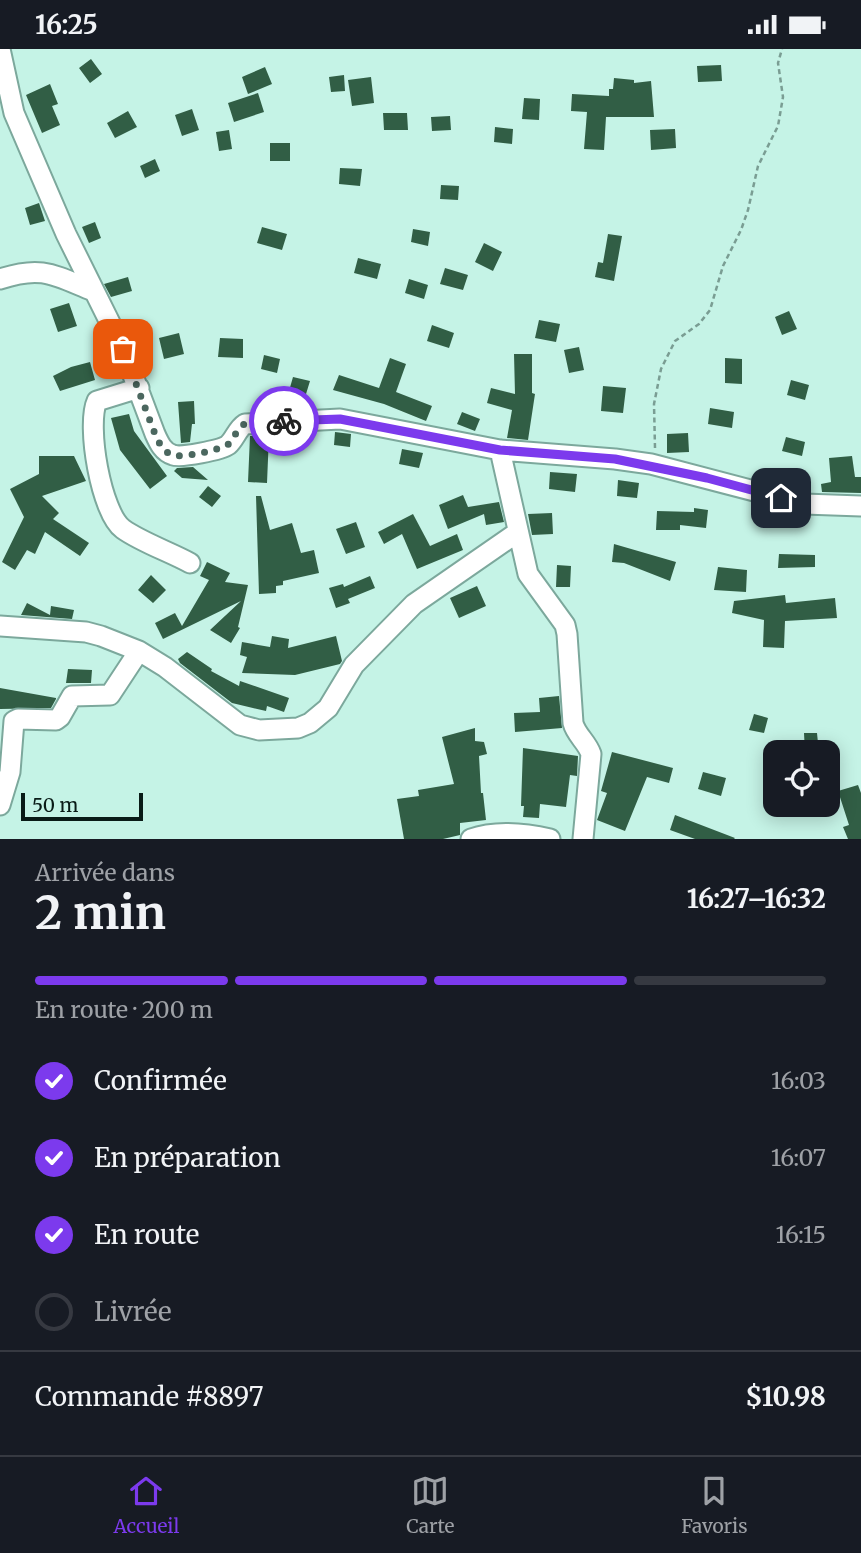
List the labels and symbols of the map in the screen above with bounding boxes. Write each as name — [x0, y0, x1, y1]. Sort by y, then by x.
pin — [93, 319, 153, 379]
courier — [249, 386, 319, 456]
pin — [751, 468, 811, 528]
scale bar — [21, 790, 144, 822]

